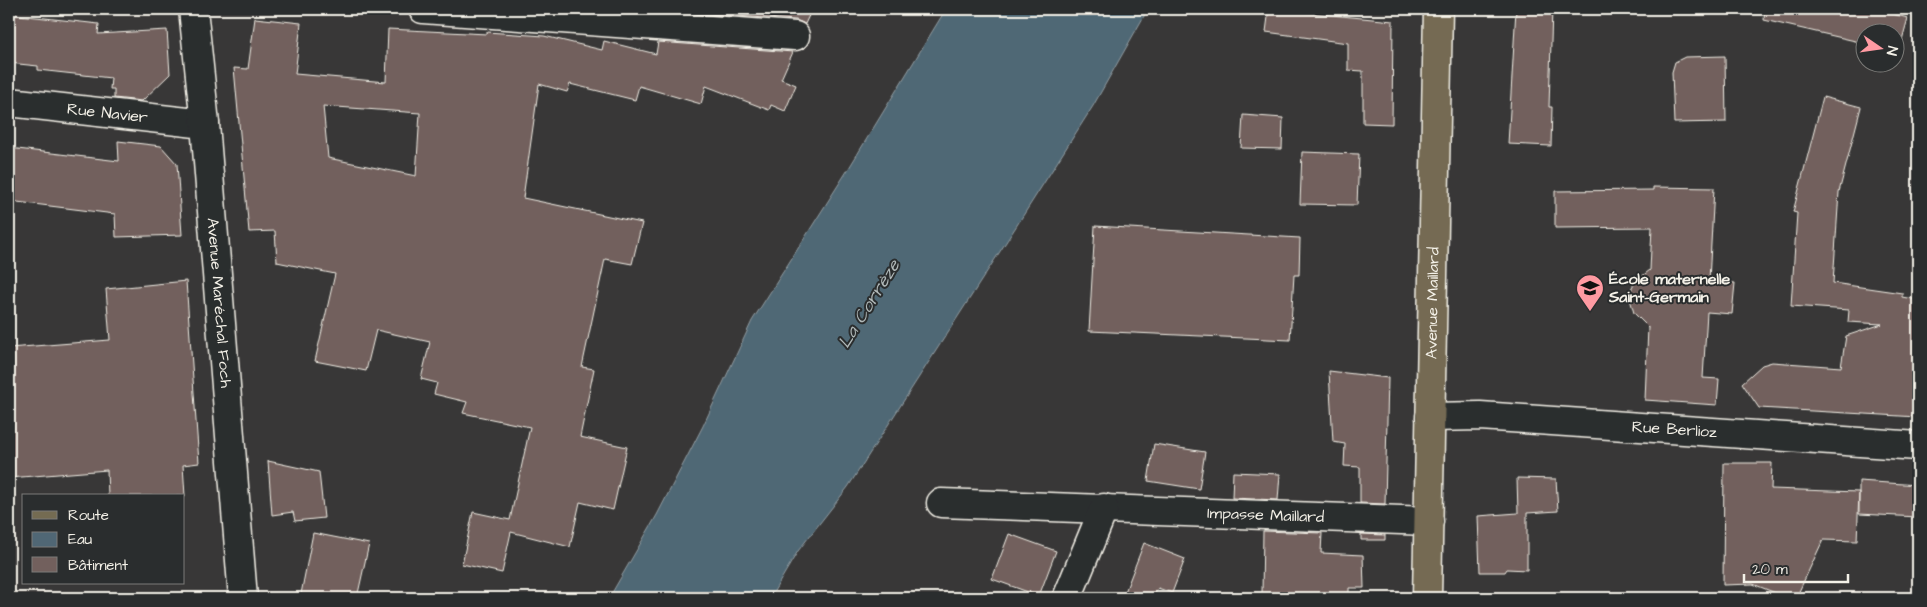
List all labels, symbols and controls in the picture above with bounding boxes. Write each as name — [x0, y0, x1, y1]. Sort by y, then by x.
north arrow — [1854, 22, 1904, 72]
text: N — [1881, 44, 1902, 57]
street label: Rue Navier — [66, 98, 149, 129]
street label: Avenue Maréchal Foch — [202, 217, 237, 389]
street label: Avenue Maillard — [1420, 247, 1445, 359]
water label: La Corrèze — [832, 254, 907, 353]
place label: École maternelle Saint-Germain — [1608, 268, 1730, 308]
school or university icon: École maternelle Saint-Germain — [1575, 273, 1605, 312]
street label: Rue Berlioz — [1631, 415, 1718, 443]
legend — [22, 494, 185, 584]
street label: Impasse Maillard — [1207, 502, 1325, 528]
text: Route — [68, 505, 109, 526]
text: Eau — [68, 529, 93, 550]
scale bar — [1744, 552, 1848, 584]
text: Bâtiment — [68, 555, 128, 576]
text: 20 m — [1752, 559, 1788, 580]

